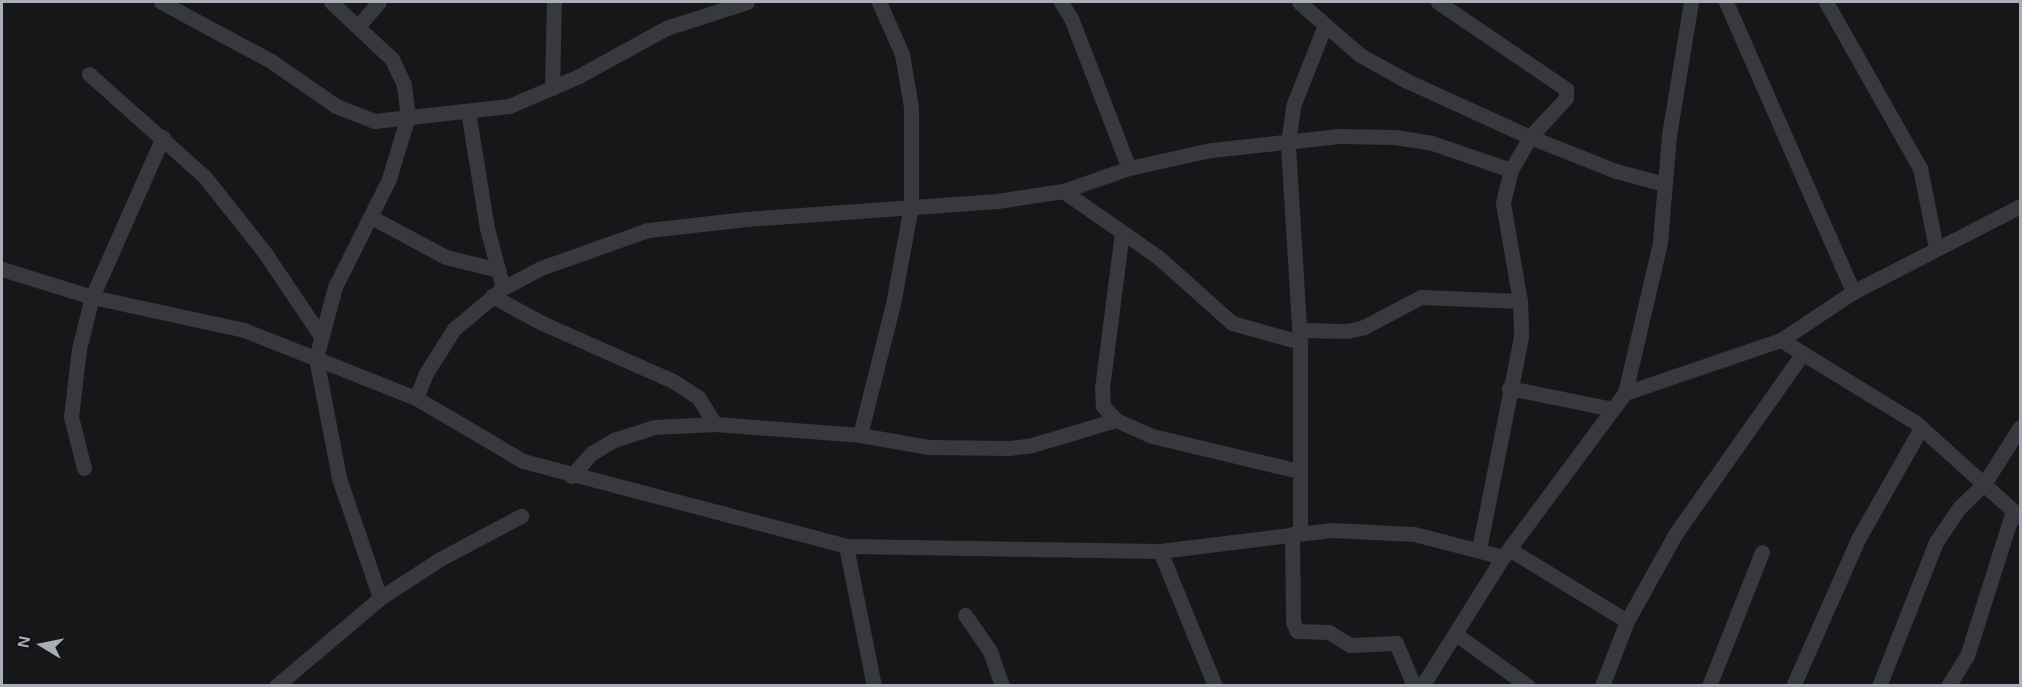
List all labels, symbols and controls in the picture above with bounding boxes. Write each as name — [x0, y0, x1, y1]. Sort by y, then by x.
north arrow — [12, 615, 72, 675]
text: N — [14, 635, 33, 649]

